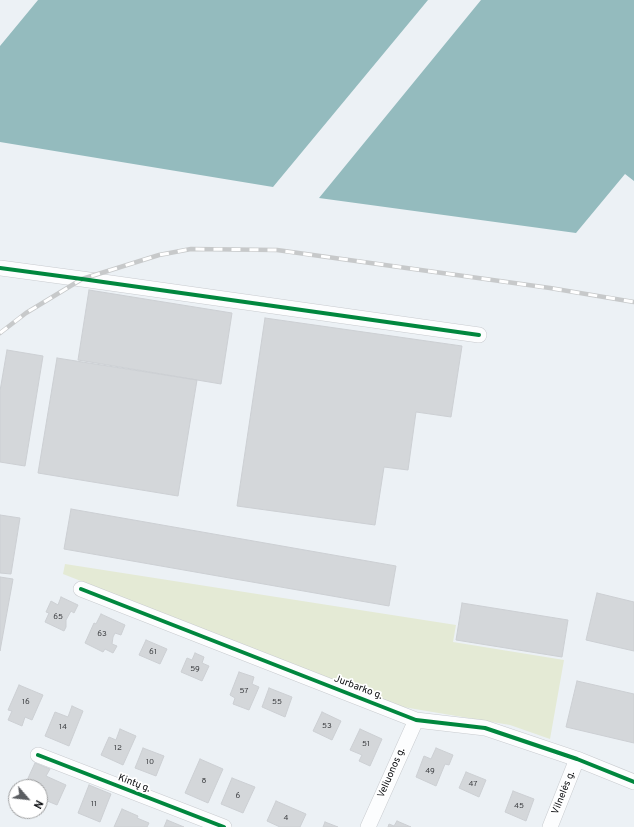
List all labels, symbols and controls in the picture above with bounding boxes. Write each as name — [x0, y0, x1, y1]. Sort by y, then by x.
house number: 65 — [53, 612, 63, 622]
house number: 63 — [97, 629, 107, 639]
house number: 61 — [149, 647, 157, 657]
house number: 59 — [190, 664, 200, 674]
street label: Jurbarko g. — [332, 673, 384, 703]
house number: 57 — [239, 686, 249, 696]
house number: 16 — [22, 697, 30, 707]
house number: 55 — [272, 697, 282, 707]
house number: 53 — [322, 721, 332, 731]
house number: 14 — [59, 722, 67, 732]
house number: 51 — [362, 739, 370, 749]
house number: 12 — [114, 743, 122, 753]
street label: Veliuonos g. — [376, 746, 408, 800]
house number: 10 — [146, 757, 154, 767]
house number: 49 — [425, 766, 435, 776]
street label: Vilnelės g. — [550, 770, 578, 816]
street label: Kintų g. — [116, 772, 152, 796]
house number: 8 — [202, 776, 206, 786]
north arrow — [8, 779, 48, 819]
house number: 47 — [468, 779, 478, 789]
house number: 6 — [236, 791, 240, 801]
text: N — [30, 797, 46, 811]
house number: 11 — [91, 799, 97, 809]
house number: 45 — [514, 801, 524, 811]
house number: 4 — [284, 813, 288, 823]

